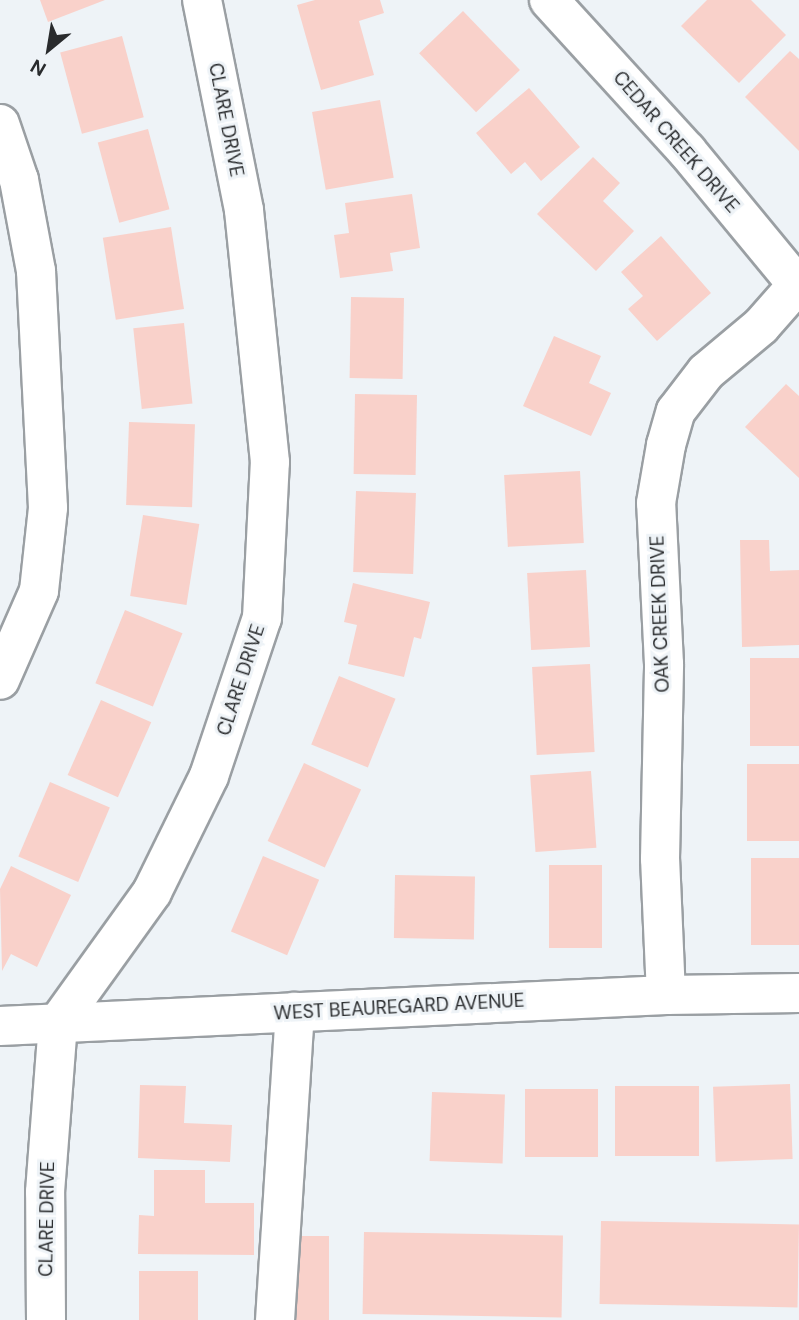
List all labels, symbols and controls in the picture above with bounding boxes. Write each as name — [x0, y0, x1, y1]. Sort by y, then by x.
north arrow — [14, 14, 84, 84]
text: N — [26, 53, 51, 82]
street label: CLARE DRIVE — [204, 61, 248, 179]
street label: CEDAR CREEK DRIVE — [608, 67, 744, 217]
street label: OAK CREEK DRIVE — [646, 535, 674, 693]
street label: CLARE DRIVE — [212, 622, 270, 738]
street label: WEST BEAUREGARD AVENUE — [273, 989, 525, 1025]
street label: CLARE DRIVE — [35, 1161, 59, 1277]

